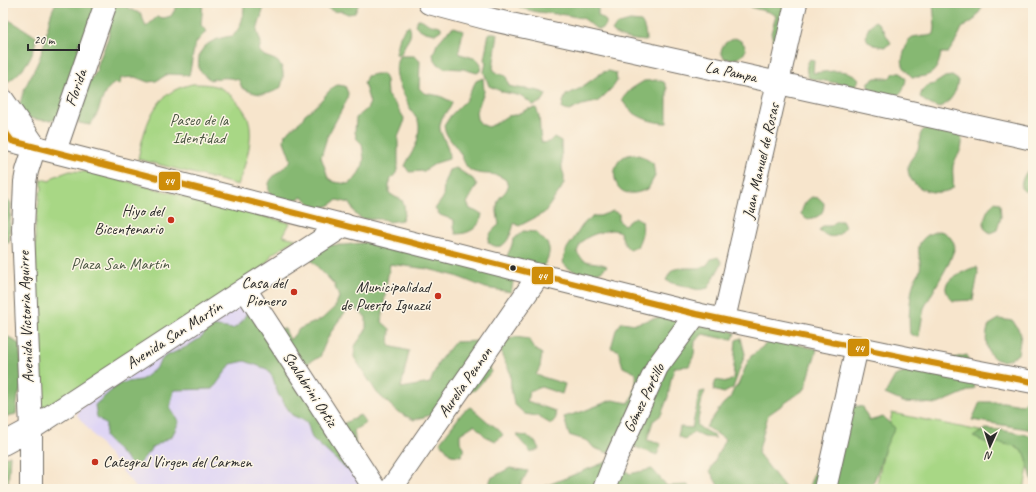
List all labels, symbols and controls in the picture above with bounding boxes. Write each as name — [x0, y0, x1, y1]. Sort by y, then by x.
scale bar — [28, 26, 79, 52]
text: 20 m — [34, 32, 56, 48]
street label: La Pampa — [703, 57, 760, 88]
street label: Florida — [60, 66, 92, 109]
street label: Juan Manuel de Rosas — [738, 100, 784, 222]
park label: Paseo de la Identidad — [170, 110, 230, 148]
line badge: 44 — [158, 171, 181, 191]
text: 44 — [164, 174, 176, 188]
place label: Hiyo del Bicentenario — [94, 201, 166, 239]
marker: Hiyo del Bicentenario — [166, 215, 176, 225]
street label: Avenida Victoria Aguirre — [14, 249, 38, 383]
park label: Plaza San Martín — [71, 254, 170, 274]
unlabelled marker — [508, 263, 518, 273]
line badge: 44 — [531, 266, 554, 285]
text: 44 — [537, 269, 549, 283]
place label: Casa del Pionero — [242, 273, 289, 311]
place label: Municipalidad de Puerto Iguazú — [340, 277, 433, 315]
marker: Casa del Pionero — [289, 287, 299, 297]
marker: Municipalidad de Puerto Iguazú — [433, 291, 443, 301]
street label: Avenida San Martín — [122, 296, 226, 373]
line badge: 44 — [847, 338, 870, 357]
text: 44 — [854, 341, 866, 355]
street label: Aurelia Pennon — [434, 342, 497, 421]
street label: Scalabrini Ortiz — [278, 347, 343, 432]
street label: Gómez Portillo — [619, 359, 670, 436]
north arrow — [970, 426, 1010, 466]
text: N — [984, 449, 993, 463]
place label: Categral Virgen del Carmen — [103, 452, 253, 472]
marker: Categral Virgen del Carmen — [90, 457, 100, 467]

